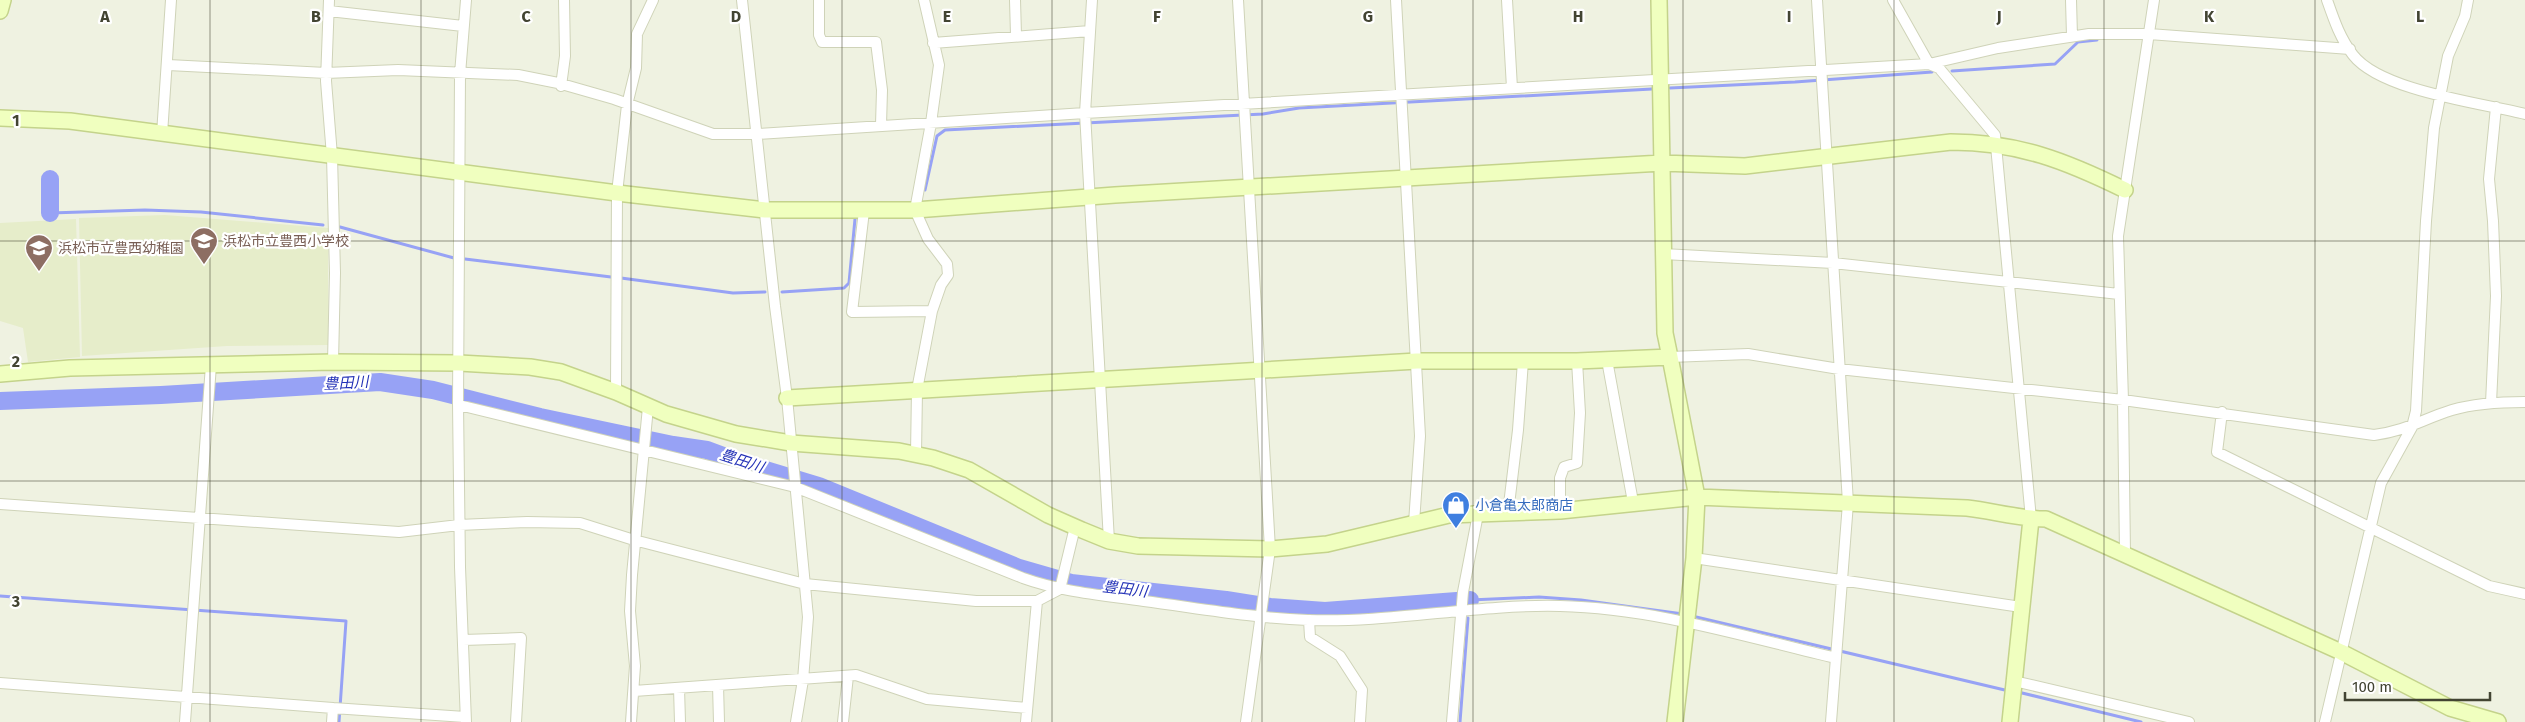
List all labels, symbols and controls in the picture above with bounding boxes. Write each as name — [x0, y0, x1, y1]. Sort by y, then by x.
text: A — [99, 7, 110, 26]
text: B — [311, 7, 321, 26]
text: C — [521, 7, 531, 26]
text: D — [731, 7, 741, 26]
text: E — [943, 7, 951, 26]
text: F — [1153, 7, 1161, 26]
text: G — [1363, 7, 1373, 26]
text: H — [1573, 7, 1583, 26]
text: I — [1787, 7, 1791, 26]
text: J — [1995, 7, 2002, 26]
text: K — [2204, 7, 2215, 26]
text: L — [2416, 7, 2424, 26]
text: 1 — [12, 111, 20, 130]
school or university icon: 浜松市立豊西小学校 — [189, 226, 219, 265]
school or university icon: 浜松市立豊西幼稚園 — [24, 233, 54, 272]
place label: 浜松市立豊西小学校 — [223, 233, 349, 250]
place label: 浜松市立豊西幼稚園 — [58, 240, 184, 257]
text: 2 — [12, 352, 20, 371]
water label: 豊田川 — [323, 373, 371, 393]
water label: 豊田川 — [718, 445, 768, 477]
shop icon: 小倉亀太郎商店 — [1441, 490, 1471, 529]
place label: 小倉亀太郎商店 — [1475, 497, 1573, 514]
water label: 豊田川 — [1102, 577, 1150, 601]
text: 3 — [11, 592, 20, 611]
scale bar — [2345, 670, 2490, 702]
text: 100 m — [2352, 678, 2392, 696]

